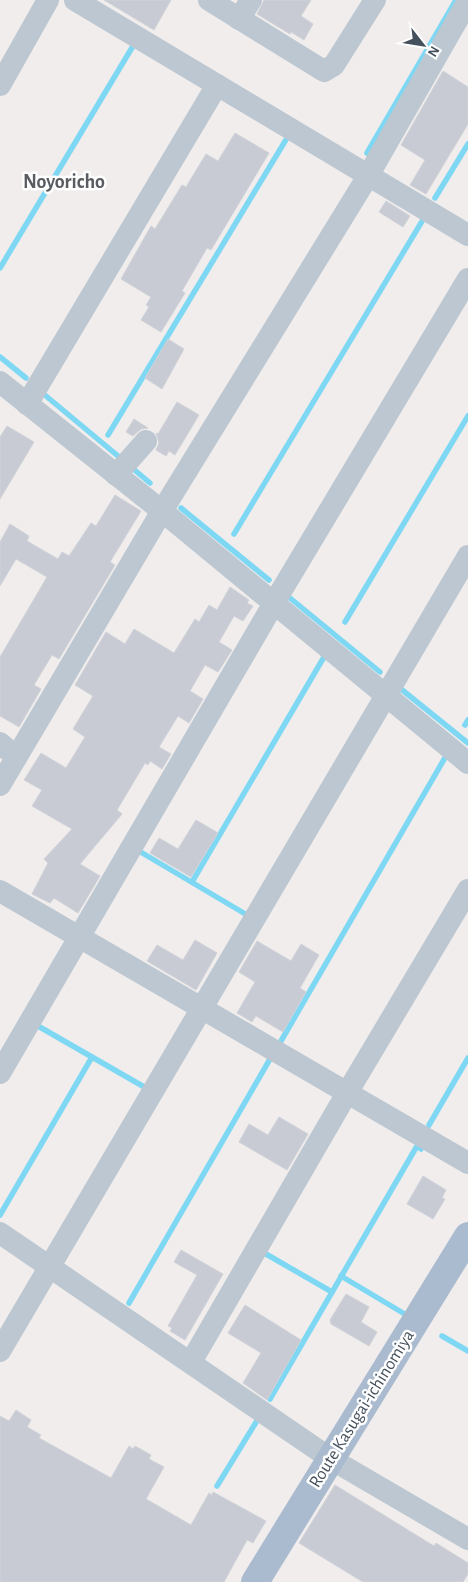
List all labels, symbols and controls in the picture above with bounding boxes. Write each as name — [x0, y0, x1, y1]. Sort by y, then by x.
north arrow — [398, 20, 448, 70]
text: N — [425, 43, 442, 59]
district label: Noyoricho — [23, 172, 105, 192]
street label: Route Kasugai-ichinomiya — [306, 1327, 418, 1491]

